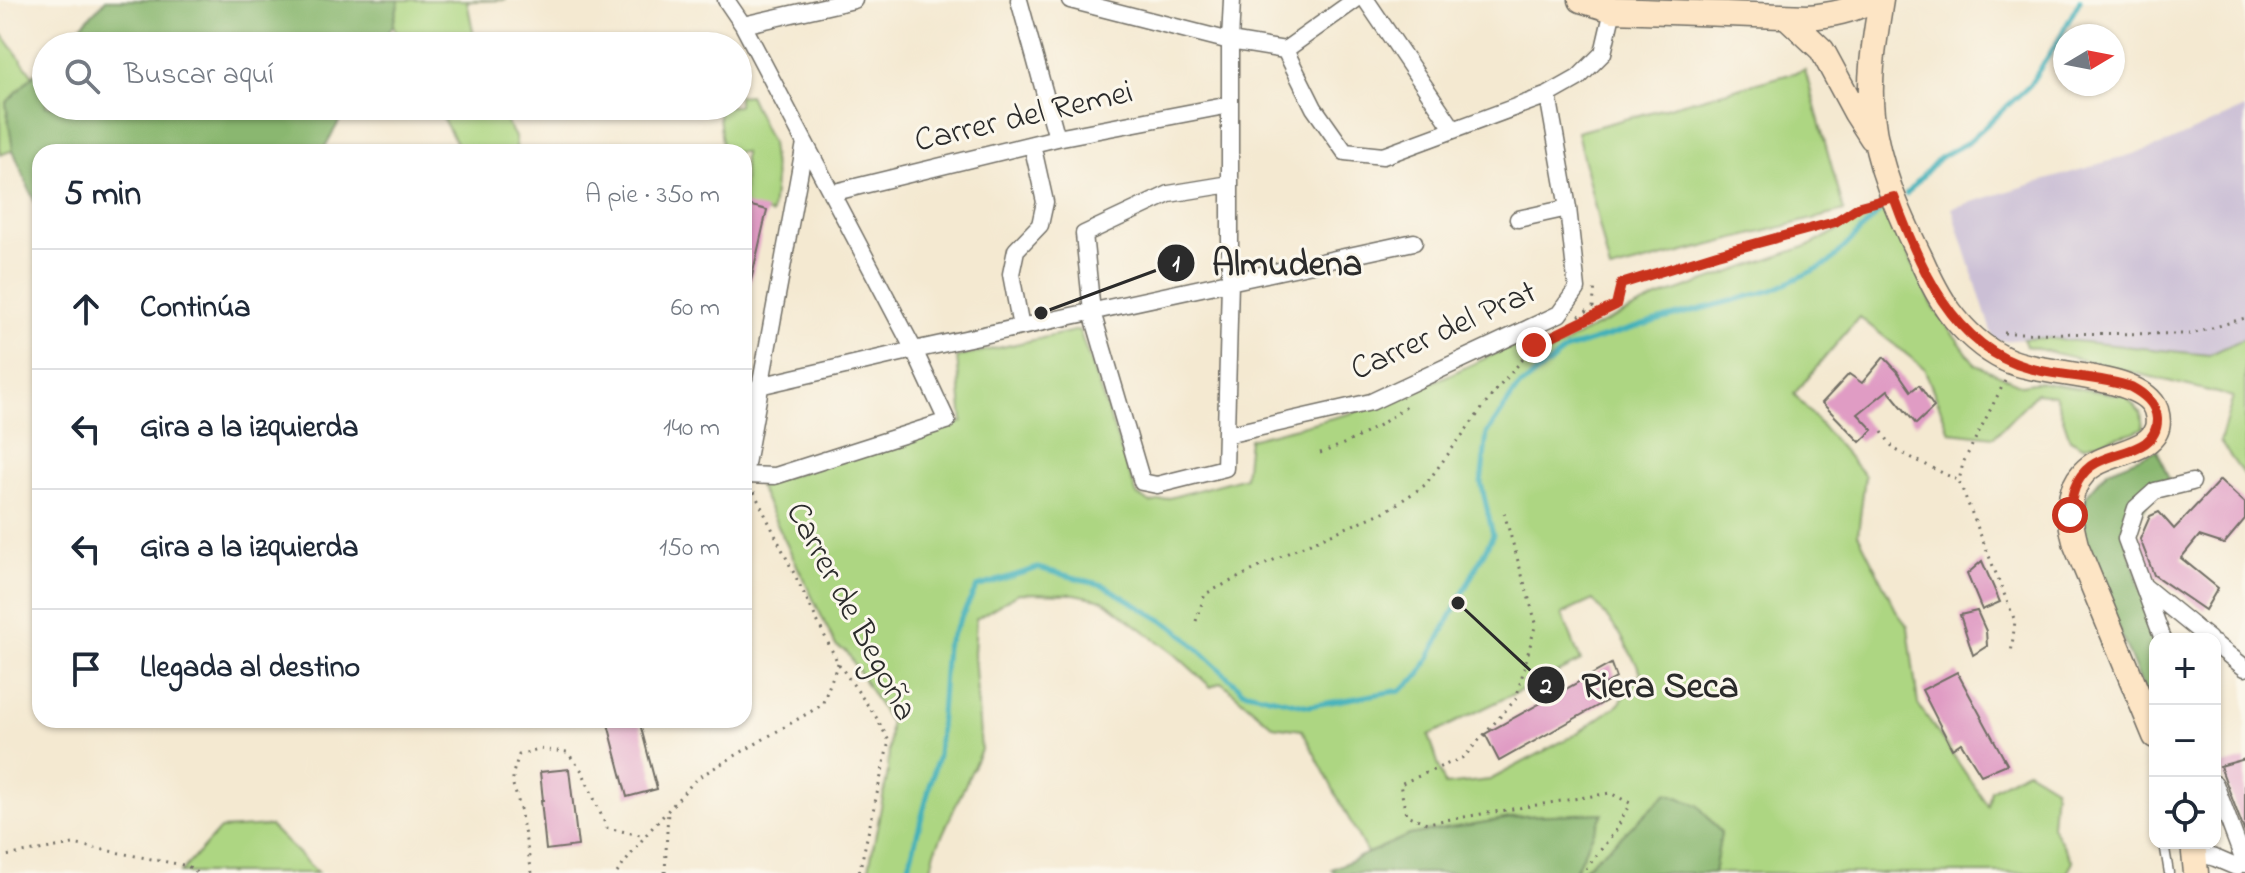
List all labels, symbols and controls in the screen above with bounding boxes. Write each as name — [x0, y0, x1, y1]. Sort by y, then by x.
north arrow — [2053, 24, 2125, 96]
search box — [32, 32, 752, 120]
icon: search — [60, 54, 104, 98]
text: Buscar aquí — [124, 54, 274, 98]
street label: Carrer del Remei — [910, 69, 1138, 167]
text: 5 min — [64, 171, 141, 221]
text: A pie · 350 m — [585, 177, 720, 215]
callout: Almudena — [1156, 233, 1379, 293]
text: Almudena — [1212, 240, 1362, 293]
text: 1 — [1172, 248, 1180, 283]
street label: Carrer del Prat — [1343, 269, 1545, 395]
icon: ahead — [64, 287, 108, 331]
text: Continúa — [140, 287, 250, 331]
text: 60 m — [671, 290, 720, 328]
route end — [1516, 327, 1552, 363]
icon: left — [64, 407, 108, 451]
text: Gira a la izquierda — [140, 407, 358, 451]
text: 140 m — [663, 410, 720, 448]
street label: Carrer de Begoña — [771, 494, 929, 730]
route start — [2052, 497, 2088, 533]
icon: left — [64, 527, 108, 571]
text: Gira a la izquierda — [140, 527, 358, 571]
text: 150 m — [659, 530, 720, 568]
map controls — [2149, 633, 2221, 849]
button: + — [2149, 633, 2221, 705]
icon: arrive — [64, 647, 108, 691]
text: Llegada al destino — [140, 647, 360, 691]
callout: Riera Seca — [1526, 655, 1754, 715]
text: Riera Seca — [1582, 662, 1738, 715]
text: 2 — [1539, 670, 1552, 705]
button: − — [2149, 705, 2221, 777]
button: locate — [2149, 777, 2221, 849]

